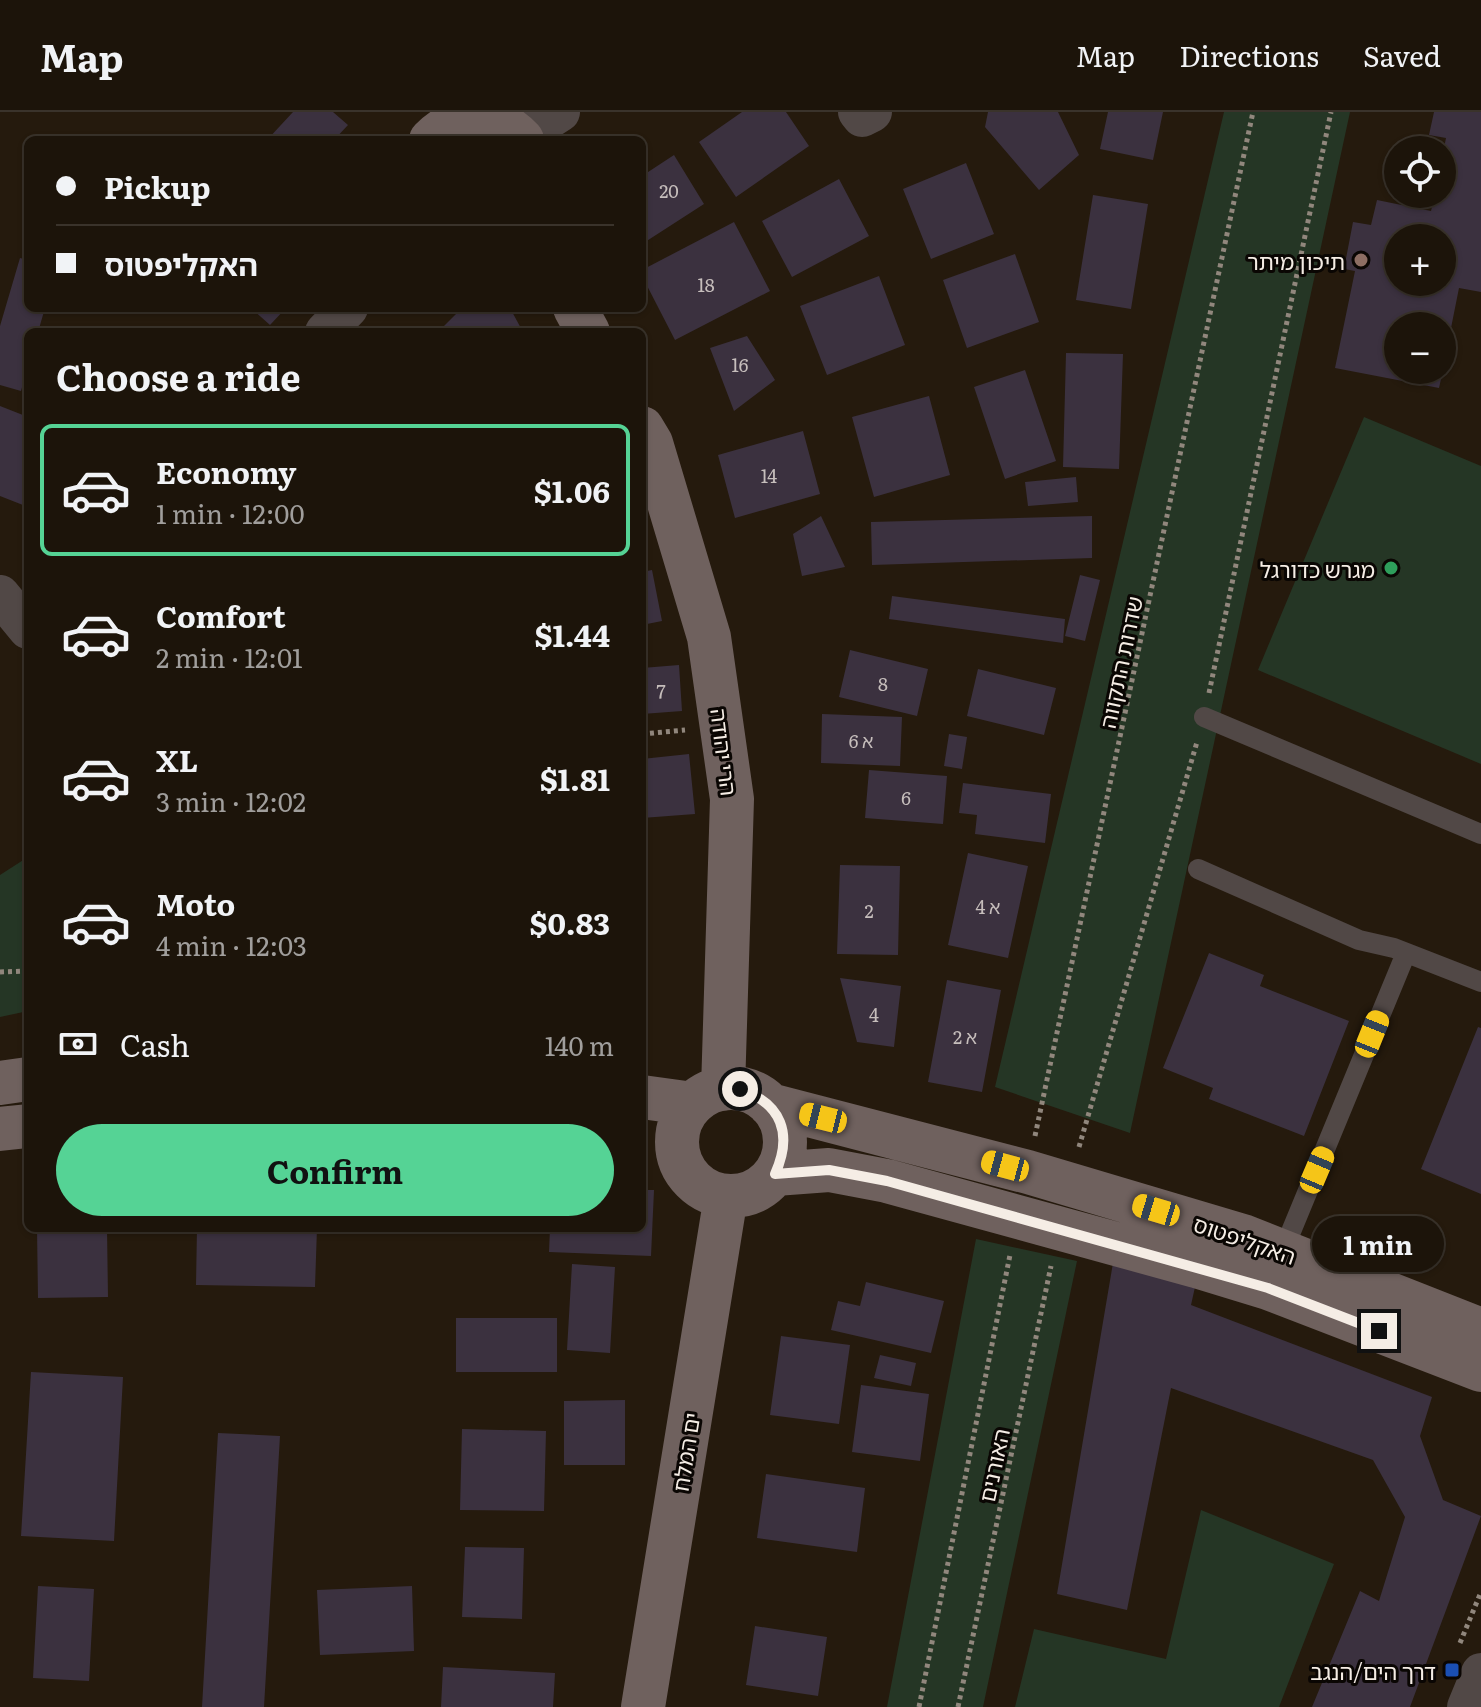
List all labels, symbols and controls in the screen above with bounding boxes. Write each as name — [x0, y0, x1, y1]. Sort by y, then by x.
text: Map — [40, 27, 124, 84]
text: Map — [1076, 34, 1135, 76]
text: Directions — [1179, 34, 1319, 76]
text: Saved — [1363, 34, 1441, 76]
map controls — [1384, 136, 1456, 384]
button: locate — [1384, 136, 1456, 208]
text: Pickup — [104, 164, 211, 208]
house number: 20 — [659, 177, 679, 204]
button: + — [1384, 224, 1456, 296]
text: האקליפטוס — [104, 241, 258, 285]
place label: תיכון מיתר — [1247, 244, 1345, 277]
marker: תיכון מיתר — [1352, 251, 1370, 269]
house number: 18 — [697, 271, 715, 298]
button: − — [1384, 312, 1456, 384]
text: Choose a ride — [56, 349, 301, 402]
house number: 16 — [732, 351, 749, 378]
text: Economy — [156, 449, 296, 493]
icon: car — [60, 454, 132, 526]
house number: 14 — [761, 462, 777, 489]
text: $1.06 — [534, 468, 610, 512]
text: 1 min · 12:00 — [156, 493, 304, 532]
place label: מגרש כדורגל — [1260, 552, 1375, 585]
marker: מגרש כדורגל — [1382, 559, 1400, 577]
text: Comfort — [156, 593, 286, 637]
street label: שדרות התקווה — [1090, 593, 1150, 731]
icon: car — [60, 598, 132, 670]
text: $1.44 — [535, 612, 610, 656]
text: 2 min · 12:01 — [156, 637, 303, 676]
house number: 8 — [878, 670, 888, 697]
house number: 7 — [656, 677, 666, 704]
street label: הרי יהודה — [703, 706, 747, 798]
house number: 6 א — [849, 727, 873, 754]
text: XL — [156, 737, 198, 781]
icon: car — [60, 742, 132, 814]
text: $1.81 — [540, 756, 610, 800]
text: 3 min · 12:02 — [156, 781, 306, 820]
house number: 6 — [901, 784, 911, 811]
text: Moto — [156, 881, 235, 925]
icon: car — [60, 886, 132, 958]
house number: 4 א — [976, 893, 1000, 920]
house number: 2 — [864, 897, 874, 924]
text: $0.83 — [530, 900, 610, 944]
text: 4 min · 12:03 — [156, 925, 307, 964]
house number: 4 — [869, 1001, 879, 1028]
car — [1352, 1007, 1392, 1061]
icon: cash — [56, 1022, 100, 1066]
text: Cash — [120, 1022, 190, 1066]
house number: 2 א — [953, 1023, 977, 1050]
text: 140 m — [545, 1025, 614, 1064]
route start — [722, 1071, 758, 1107]
car — [797, 1101, 849, 1135]
button: Confirm — [56, 1124, 614, 1216]
car — [1297, 1143, 1337, 1197]
car — [979, 1148, 1031, 1184]
car — [1130, 1192, 1182, 1228]
street label: האקליפטוס — [1189, 1206, 1301, 1272]
callout: 1 min — [1313, 1215, 1445, 1271]
text: 1 min — [1343, 1224, 1413, 1263]
route end — [1361, 1313, 1397, 1349]
street label: ים המלח — [662, 1410, 708, 1494]
street label: האורנים — [969, 1425, 1017, 1505]
place label: דרך הים/הנגב — [1310, 1654, 1436, 1687]
marker: דרך הים/הנגב — [1443, 1661, 1461, 1679]

